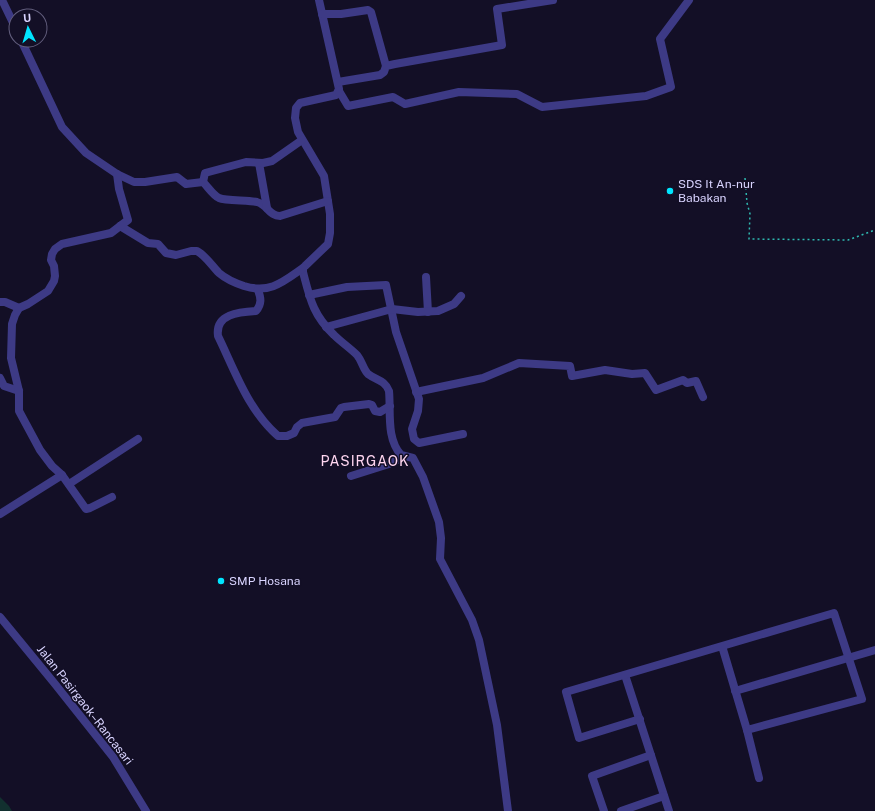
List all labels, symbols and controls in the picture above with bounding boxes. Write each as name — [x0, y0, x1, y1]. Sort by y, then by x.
north arrow — [8, 8, 48, 48]
text: U — [23, 12, 32, 24]
place label: SDS It An-nur Babakan — [678, 177, 755, 205]
marker: SDS It An-nur Babakan — [665, 186, 675, 196]
district label: PASIRGAOK — [320, 453, 410, 469]
place label: SMP Hosana — [229, 574, 300, 588]
marker: SMP Hosana — [216, 576, 226, 586]
street label: Jalan Pasirgaok–Rancasari — [34, 642, 136, 768]

